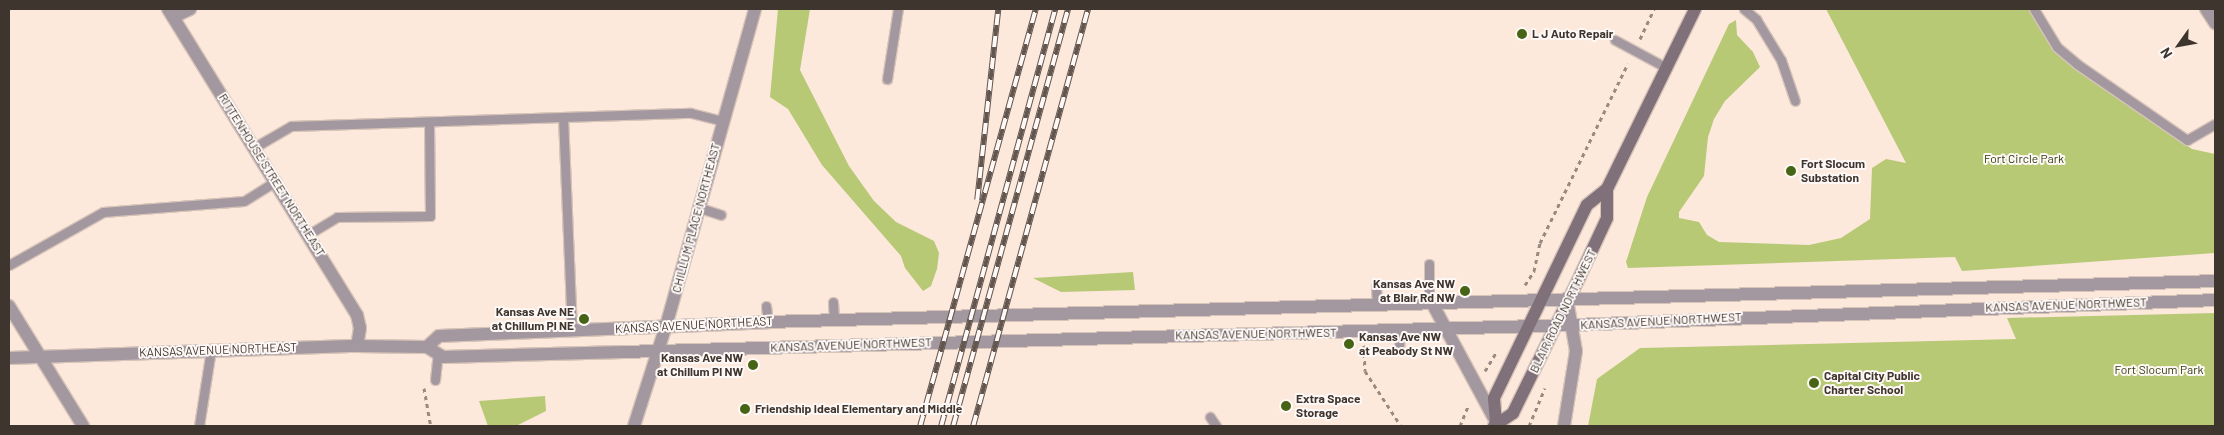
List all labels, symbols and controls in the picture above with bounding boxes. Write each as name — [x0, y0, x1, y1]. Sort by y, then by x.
north arrow — [2154, 20, 2204, 70]
place label: L J Auto Repair — [1532, 27, 1613, 41]
marker: L J Auto Repair — [1516, 28, 1528, 40]
text: N — [2156, 45, 2176, 62]
street label: RITTENHOUSE STREET NORTHEAST — [216, 91, 328, 259]
street label: CHILLUM PLACE NORTHEAST — [669, 142, 723, 294]
park label: Fort Circle Park — [1984, 152, 2064, 166]
place label: Fort Slocum Substation — [1801, 157, 1865, 185]
marker: Fort Slocum Substation — [1785, 165, 1797, 177]
street label: BLAIR ROAD NORTHWEST — [1527, 247, 1599, 375]
place label: Kansas Ave NW at Blair Rd NW — [1373, 277, 1455, 305]
marker: Kansas Ave NW at Blair Rd NW — [1459, 285, 1471, 297]
street label: KANSAS AVENUE NORTHWEST — [1985, 295, 2147, 315]
place label: Kansas Ave NE at Chillum Pl NE — [492, 305, 574, 333]
street label: KANSAS AVENUE NORTHWEST — [1580, 310, 1742, 332]
marker: Kansas Ave NE at Chillum Pl NE — [578, 313, 590, 325]
street label: KANSAS AVENUE NORTHEAST — [615, 314, 773, 336]
street label: KANSAS AVENUE NORTHWEST — [1175, 325, 1337, 343]
place label: Kansas Ave NW at Peabody St NW — [1359, 330, 1453, 358]
street label: KANSAS AVENUE NORTHWEST — [770, 335, 932, 355]
marker: Kansas Ave NW at Peabody St NW — [1343, 338, 1355, 350]
street label: KANSAS AVENUE NORTHEAST — [139, 340, 297, 360]
place label: Kansas Ave NW at Chillum Pl NW — [657, 351, 743, 379]
marker: Kansas Ave NW at Chillum Pl NW — [747, 359, 759, 371]
park label: Fort Slocum Park — [2114, 363, 2204, 377]
place label: Capital City Public Charter School — [1824, 369, 1920, 397]
marker: Capital City Public Charter School — [1808, 377, 1820, 389]
place label: Extra Space Storage — [1296, 392, 1360, 420]
marker: Extra Space Storage — [1280, 400, 1292, 412]
place label: Friendship Ideal Elementary and Middle — [755, 402, 962, 416]
marker: Friendship Ideal Elementary and Middle — [739, 403, 751, 415]

